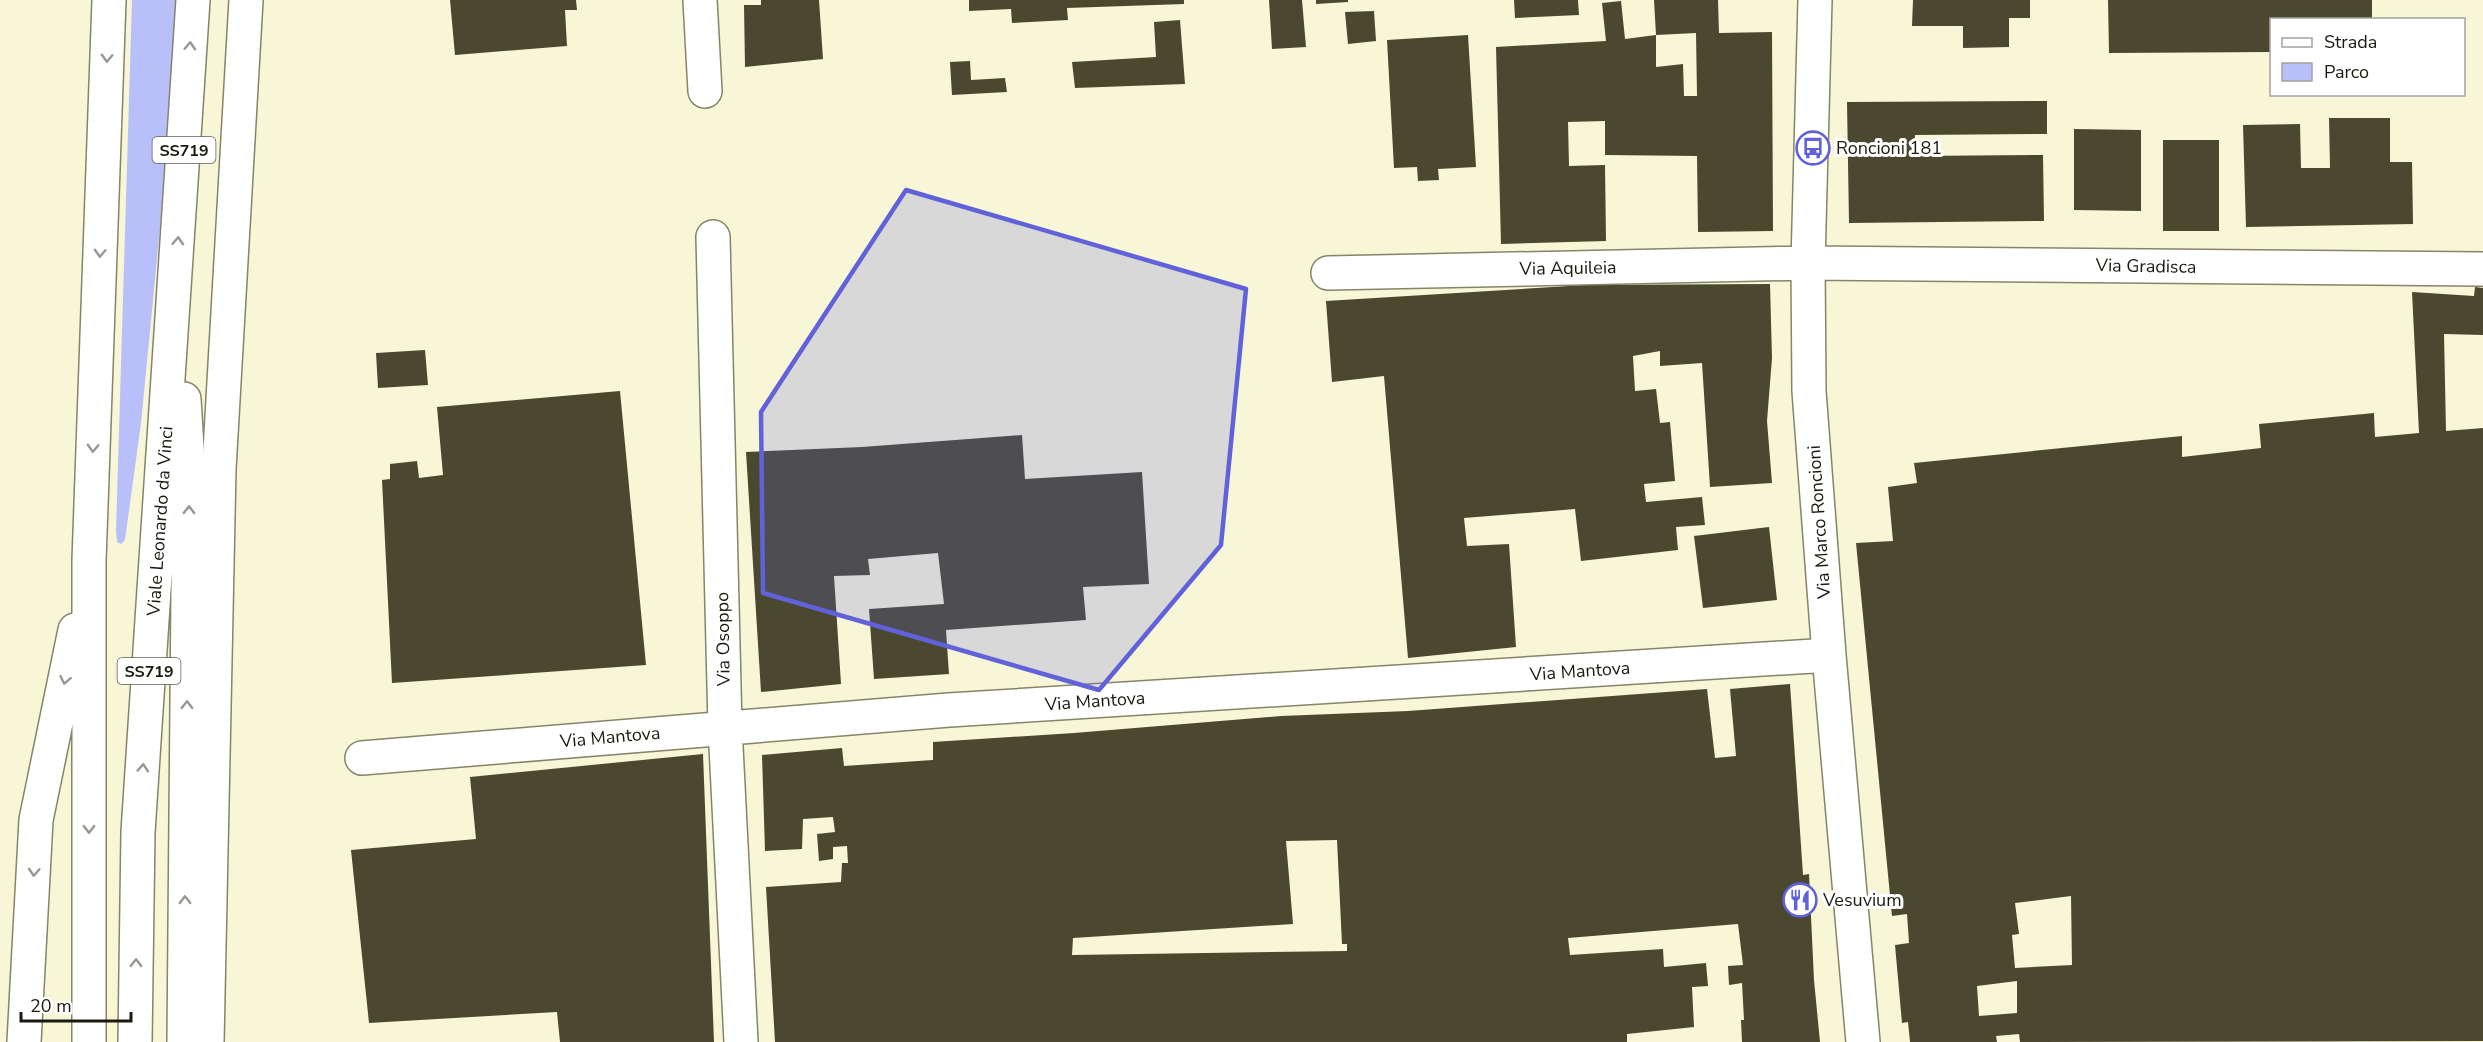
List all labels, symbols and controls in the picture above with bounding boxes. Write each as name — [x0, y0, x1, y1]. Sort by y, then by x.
legend — [2270, 18, 2465, 96]
text: Strada — [2324, 30, 2377, 54]
one-way arrow — [183, 42, 196, 51]
one-way arrow — [100, 54, 113, 63]
text: Parco — [2324, 60, 2369, 84]
bus stop icon: Roncioni 181 — [1795, 130, 1831, 166]
place label: Roncioni 181 — [1836, 136, 1942, 160]
road number: SS719 — [152, 137, 216, 163]
one-way arrow — [172, 237, 185, 246]
one-way arrow — [93, 249, 106, 258]
street label: Via Gradisca — [2094, 253, 2197, 279]
street label: Via Aquileia — [1518, 255, 1617, 281]
street label: Viale Leonardo da Vinci — [141, 425, 179, 618]
one-way arrow — [86, 444, 99, 453]
street label: Via Marco Roncioni — [1802, 444, 1836, 601]
one-way arrow — [183, 505, 195, 514]
street label: Via Osoppo — [710, 592, 736, 687]
street label: Via Mantova — [1528, 656, 1631, 687]
road number: SS719 — [118, 658, 180, 684]
one-way arrow — [59, 674, 72, 684]
street label: Via Mantova — [1043, 686, 1146, 717]
one-way arrow — [181, 700, 193, 709]
street label: Via Mantova — [558, 721, 661, 753]
one-way arrow — [136, 763, 149, 772]
one-way arrow — [83, 825, 95, 834]
one-way arrow — [27, 867, 40, 876]
restaurant icon: Vesuvium — [1782, 882, 1818, 918]
place label: Vesuvium — [1822, 888, 1902, 912]
one-way arrow — [179, 895, 191, 904]
one-way arrow — [130, 958, 143, 967]
scale bar — [21, 985, 130, 1023]
text: 20 m — [30, 994, 72, 1018]

